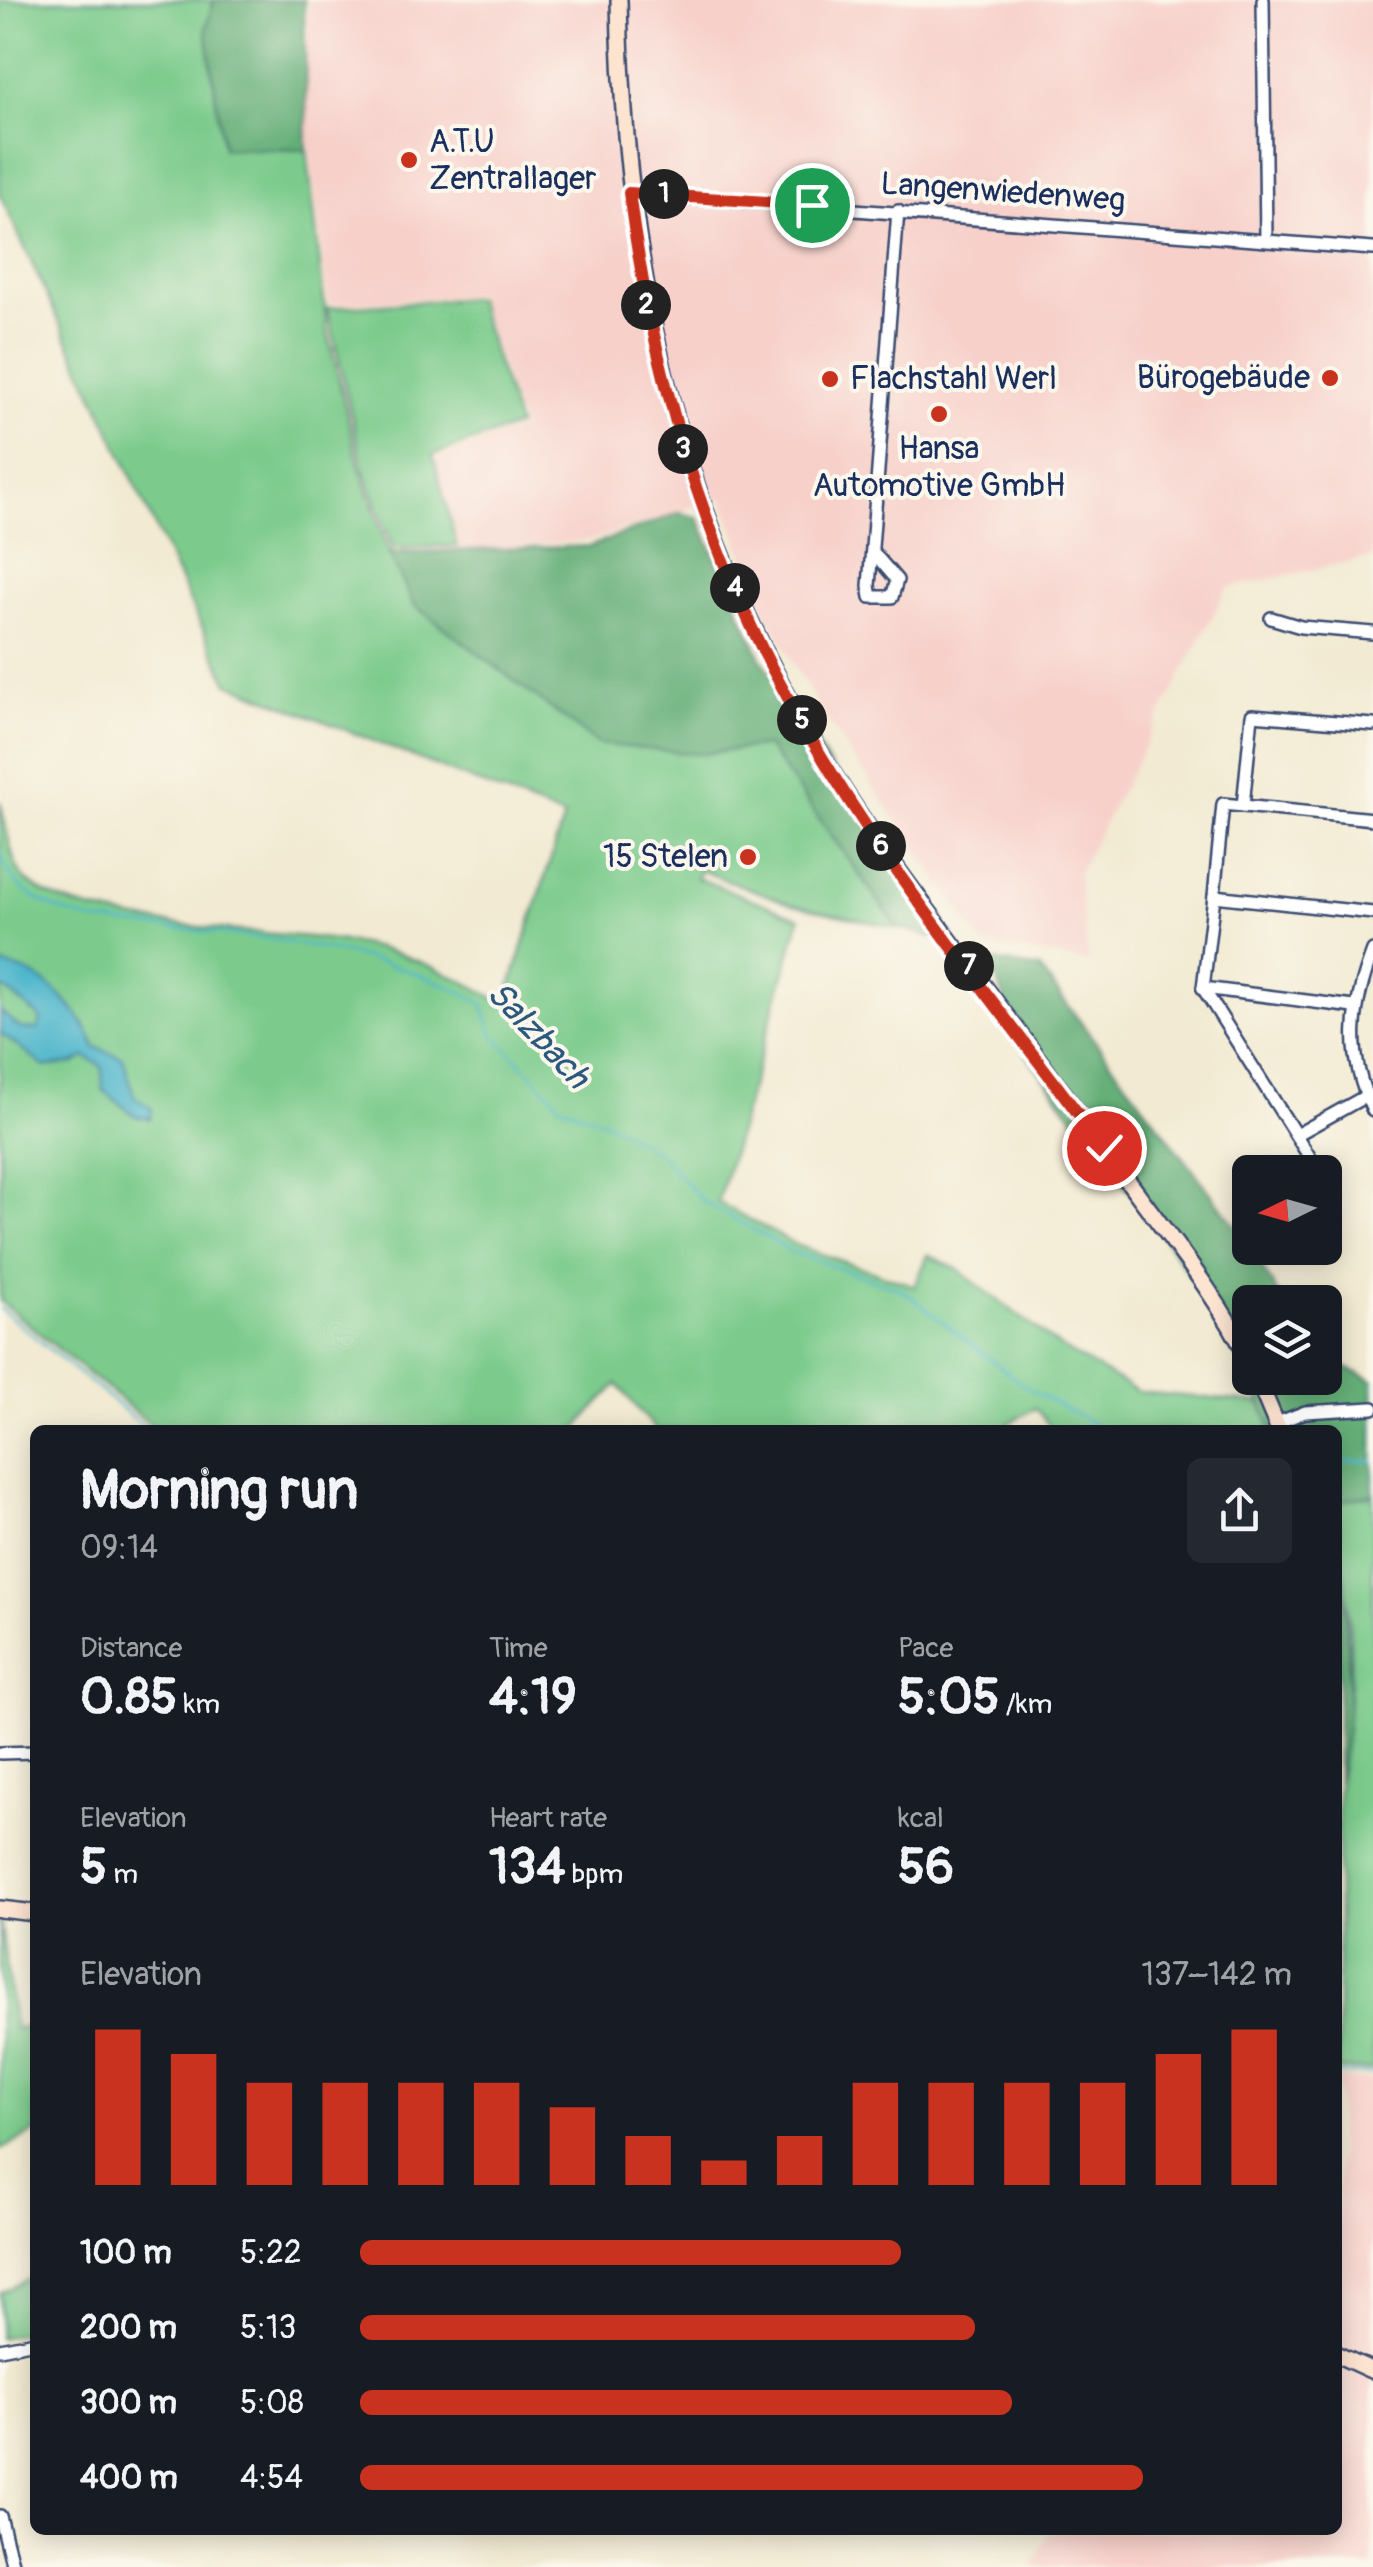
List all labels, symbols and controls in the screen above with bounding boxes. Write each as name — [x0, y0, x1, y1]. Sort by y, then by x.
place label: A.T.U Zentrallager — [429, 122, 597, 199]
marker: A.T.U Zentrallager — [398, 149, 420, 171]
pin — [770, 163, 855, 248]
street label: Langenwiedenweg — [879, 163, 1127, 221]
pin: 1 — [639, 169, 689, 219]
text: 1 — [659, 176, 669, 211]
icon: arrive — [785, 178, 840, 233]
pin: 2 — [621, 280, 671, 330]
text: 2 — [638, 287, 654, 322]
place label: Bürogebäude — [1137, 358, 1310, 398]
place label: Flachstahl Werl — [850, 359, 1057, 399]
marker: Bürogebäude — [1319, 367, 1341, 389]
marker: Flachstahl Werl — [819, 368, 841, 390]
marker: Hansa Automotive GmbH — [928, 403, 950, 425]
pin: 3 — [658, 424, 708, 474]
place label: Hansa Automotive GmbH — [813, 429, 1065, 506]
text: 3 — [675, 431, 691, 466]
pin: 4 — [710, 563, 760, 613]
text: 4 — [727, 570, 743, 605]
pin: 5 — [777, 695, 827, 745]
text: 5 — [794, 702, 810, 737]
pin: 6 — [856, 821, 906, 871]
text: 6 — [873, 828, 889, 863]
place label: 15 Stelen — [603, 837, 728, 877]
marker: 15 Stelen — [737, 846, 759, 868]
pin: 7 — [944, 941, 994, 991]
text: 7 — [962, 948, 976, 983]
water label: Salzbach — [477, 972, 600, 1100]
pin — [1062, 1106, 1147, 1191]
icon: check — [1077, 1121, 1132, 1176]
north arrow — [1232, 1155, 1342, 1265]
map controls — [1232, 1155, 1342, 1395]
button: layers — [1232, 1285, 1342, 1395]
text: Morning run — [80, 1456, 358, 1525]
button: share — [1187, 1458, 1292, 1563]
text: 09:14 — [80, 1528, 158, 1568]
text: Distance — [80, 1631, 182, 1666]
text: Time — [489, 1631, 548, 1666]
text: Pace — [898, 1631, 953, 1666]
text: 0.85 — [80, 1666, 177, 1729]
text: 4:19 — [489, 1666, 577, 1729]
text: 5:05 — [898, 1666, 1000, 1729]
text: km — [177, 1687, 220, 1722]
text: /km — [1000, 1687, 1052, 1722]
text: Elevation — [80, 1801, 187, 1836]
text: Heart rate — [489, 1801, 607, 1836]
text: kcal — [898, 1801, 944, 1836]
text: 5 — [80, 1836, 107, 1899]
text: 134 — [489, 1836, 565, 1899]
text: 56 — [898, 1836, 954, 1899]
text: m — [107, 1857, 138, 1892]
text: bpm — [565, 1857, 623, 1892]
text: Elevation — [80, 1955, 202, 1995]
text: 137–142 m — [1142, 1955, 1292, 1995]
text: 100 m — [80, 2233, 172, 2273]
text: 5:22 — [240, 2233, 302, 2273]
text: 200 m — [80, 2308, 177, 2348]
text: 5:13 — [240, 2308, 296, 2348]
text: 300 m — [80, 2383, 177, 2423]
text: 5:08 — [240, 2383, 304, 2423]
text: 400 m — [80, 2458, 178, 2498]
text: 4:54 — [240, 2458, 303, 2498]

